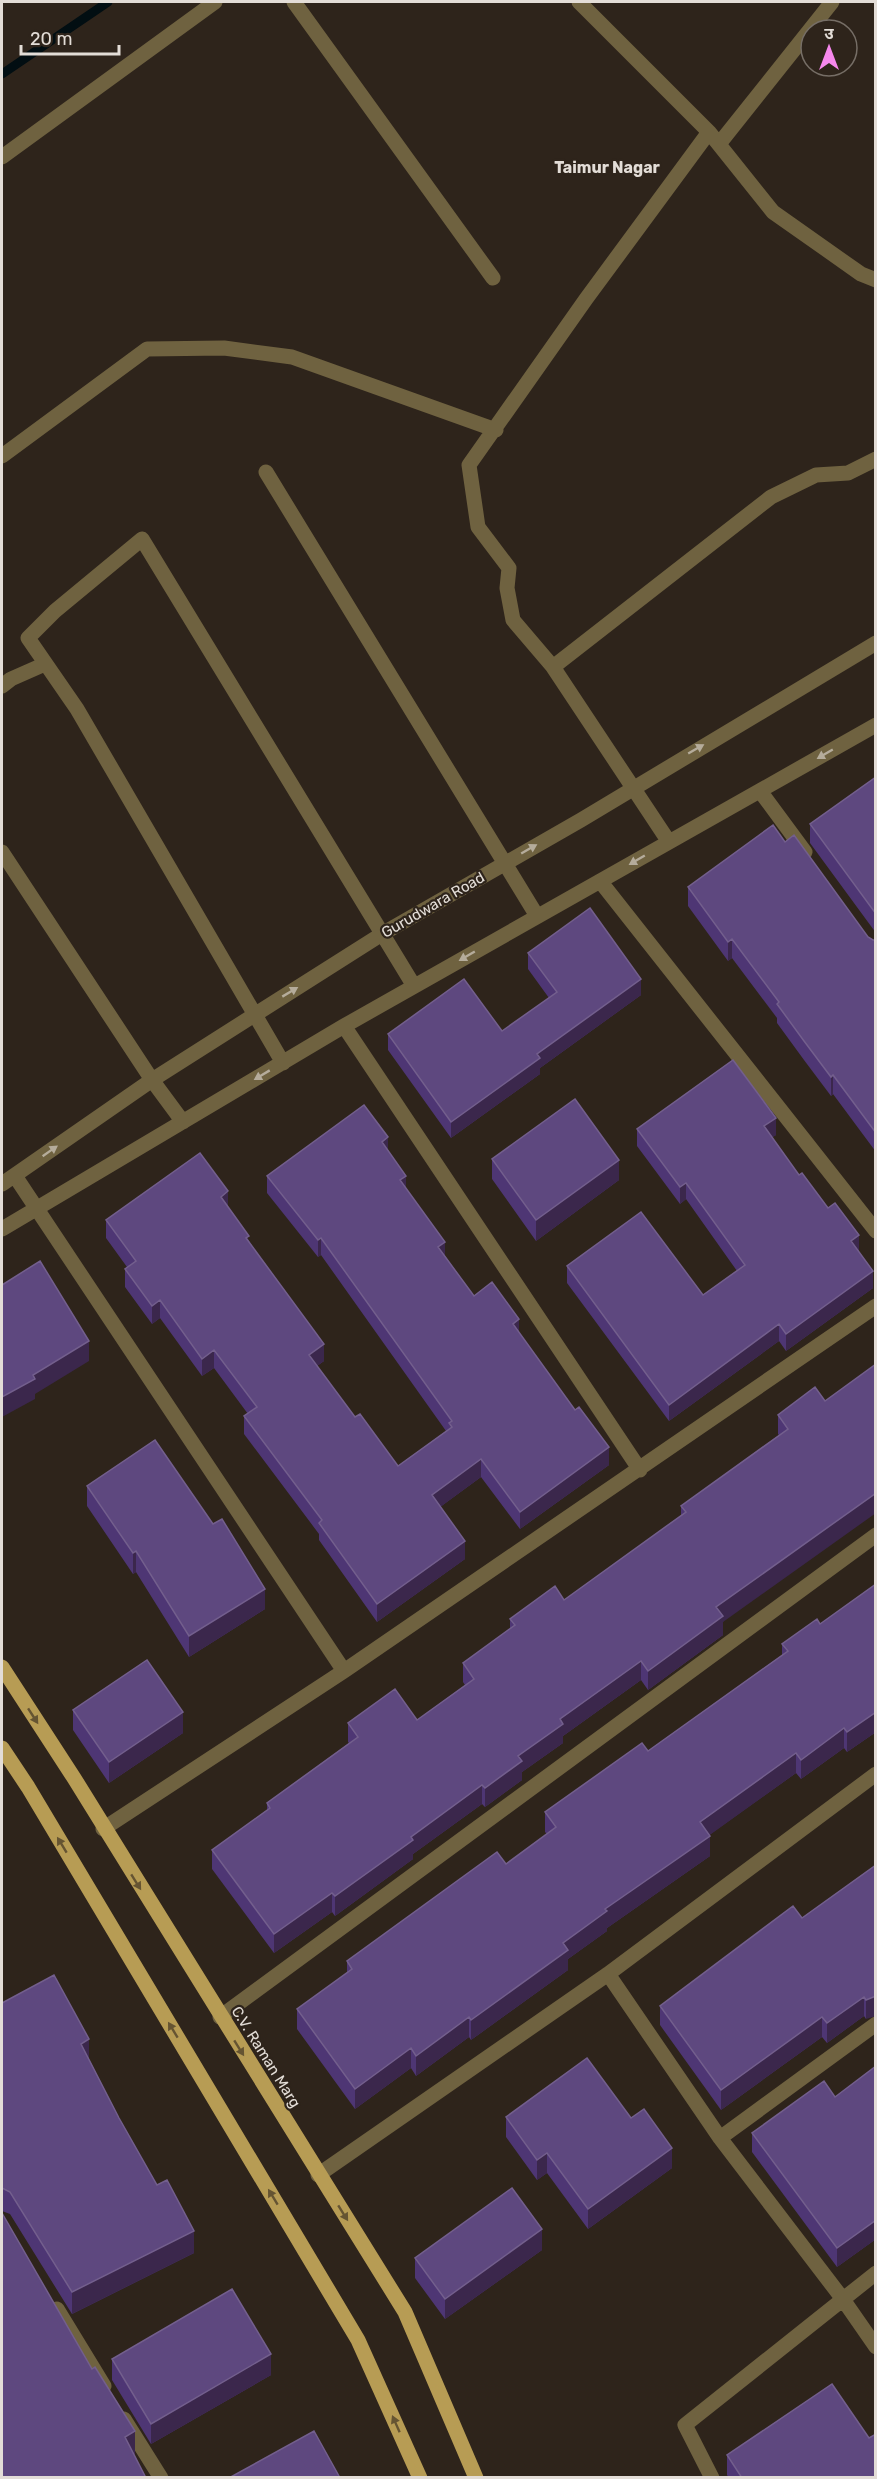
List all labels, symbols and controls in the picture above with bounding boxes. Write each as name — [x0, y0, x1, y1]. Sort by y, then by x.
scale bar — [21, 18, 118, 56]
north arrow — [799, 18, 859, 78]
text: उ — [824, 24, 834, 43]
text: 20 m — [30, 28, 72, 50]
district label: Taimur Nagar — [554, 158, 661, 177]
one-way arrow — [688, 743, 704, 754]
one-way arrow — [816, 749, 833, 759]
one-way arrow — [521, 844, 538, 854]
one-way arrow — [628, 855, 645, 865]
street label: Gurudwara Road — [378, 868, 488, 942]
one-way arrow — [459, 951, 475, 962]
one-way arrow — [282, 986, 298, 997]
one-way arrow — [254, 1070, 270, 1081]
one-way arrow — [42, 1146, 58, 1157]
one-way arrow — [28, 1708, 39, 1725]
one-way arrow — [57, 1837, 68, 1853]
one-way arrow — [131, 1874, 142, 1890]
street label: C.V. Raman Marg — [228, 2003, 304, 2111]
one-way arrow — [168, 2022, 179, 2038]
one-way arrow — [234, 2040, 245, 2056]
one-way arrow — [268, 2189, 279, 2205]
one-way arrow — [337, 2205, 348, 2221]
one-way arrow — [391, 2415, 400, 2433]

